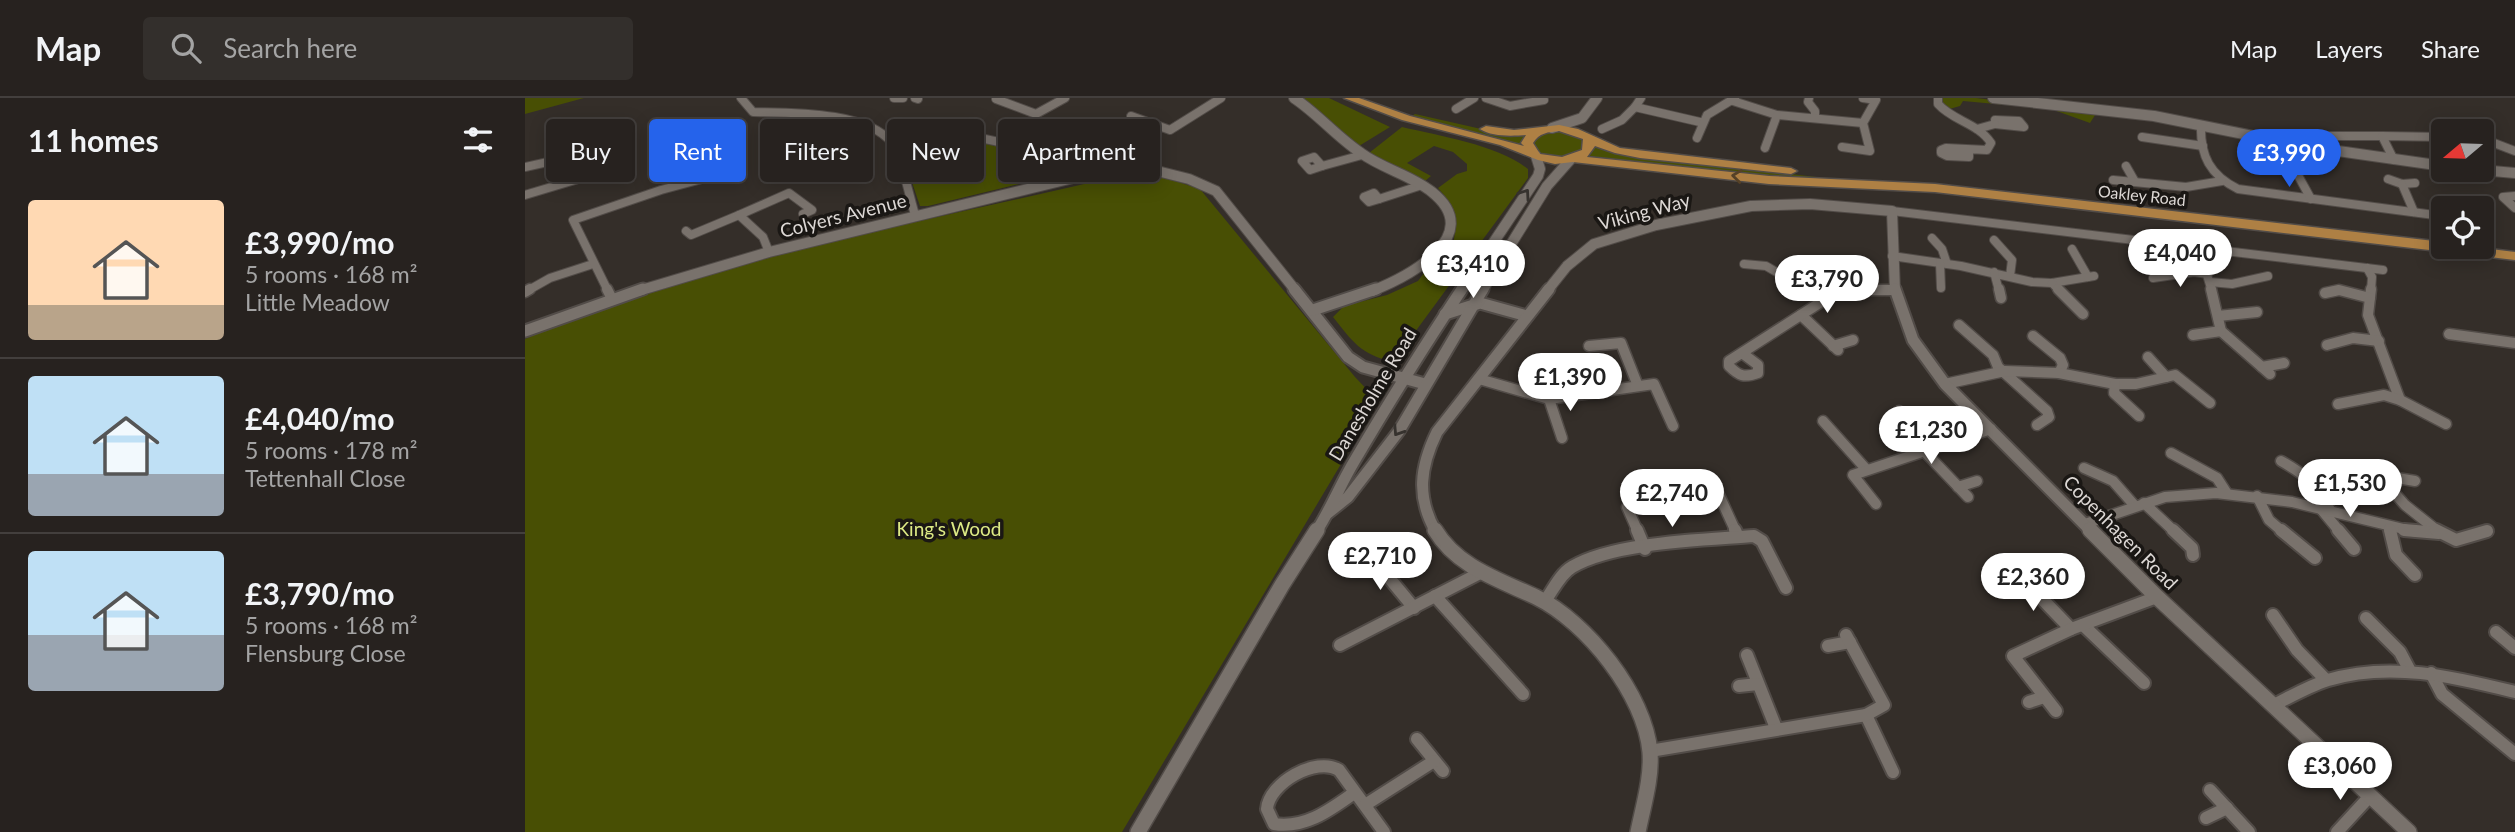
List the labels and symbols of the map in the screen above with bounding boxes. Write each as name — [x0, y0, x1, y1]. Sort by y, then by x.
north arrow — [2431, 119, 2494, 182]
pin: £3,990 — [2232, 130, 2346, 189]
one-way arrow — [1732, 169, 1743, 184]
street label: Oakley Road — [2097, 181, 2187, 209]
street label: Colyers Avenue — [777, 188, 909, 242]
one-way arrow — [1517, 188, 1530, 201]
street label: Viking Way — [1595, 188, 1693, 234]
pin: £4,040 — [2123, 230, 2237, 289]
pin: £3,410 — [1416, 240, 1530, 300]
pin: £3,790 — [1770, 256, 1884, 315]
street label: Danesholme Road — [1323, 323, 1421, 465]
pin: £1,390 — [1513, 354, 1627, 413]
pin: £1,230 — [1874, 406, 1988, 466]
one-way arrow — [1394, 423, 1407, 436]
pin: £1,530 — [2293, 460, 2407, 519]
pin: £2,740 — [1615, 470, 1729, 529]
street label: Copenhagen Road — [2059, 470, 2183, 594]
park label: King's Wood — [897, 517, 1001, 540]
pin: £2,710 — [1323, 532, 1437, 592]
pin: £2,360 — [1976, 554, 2090, 613]
pin: £3,060 — [2283, 742, 2397, 802]

